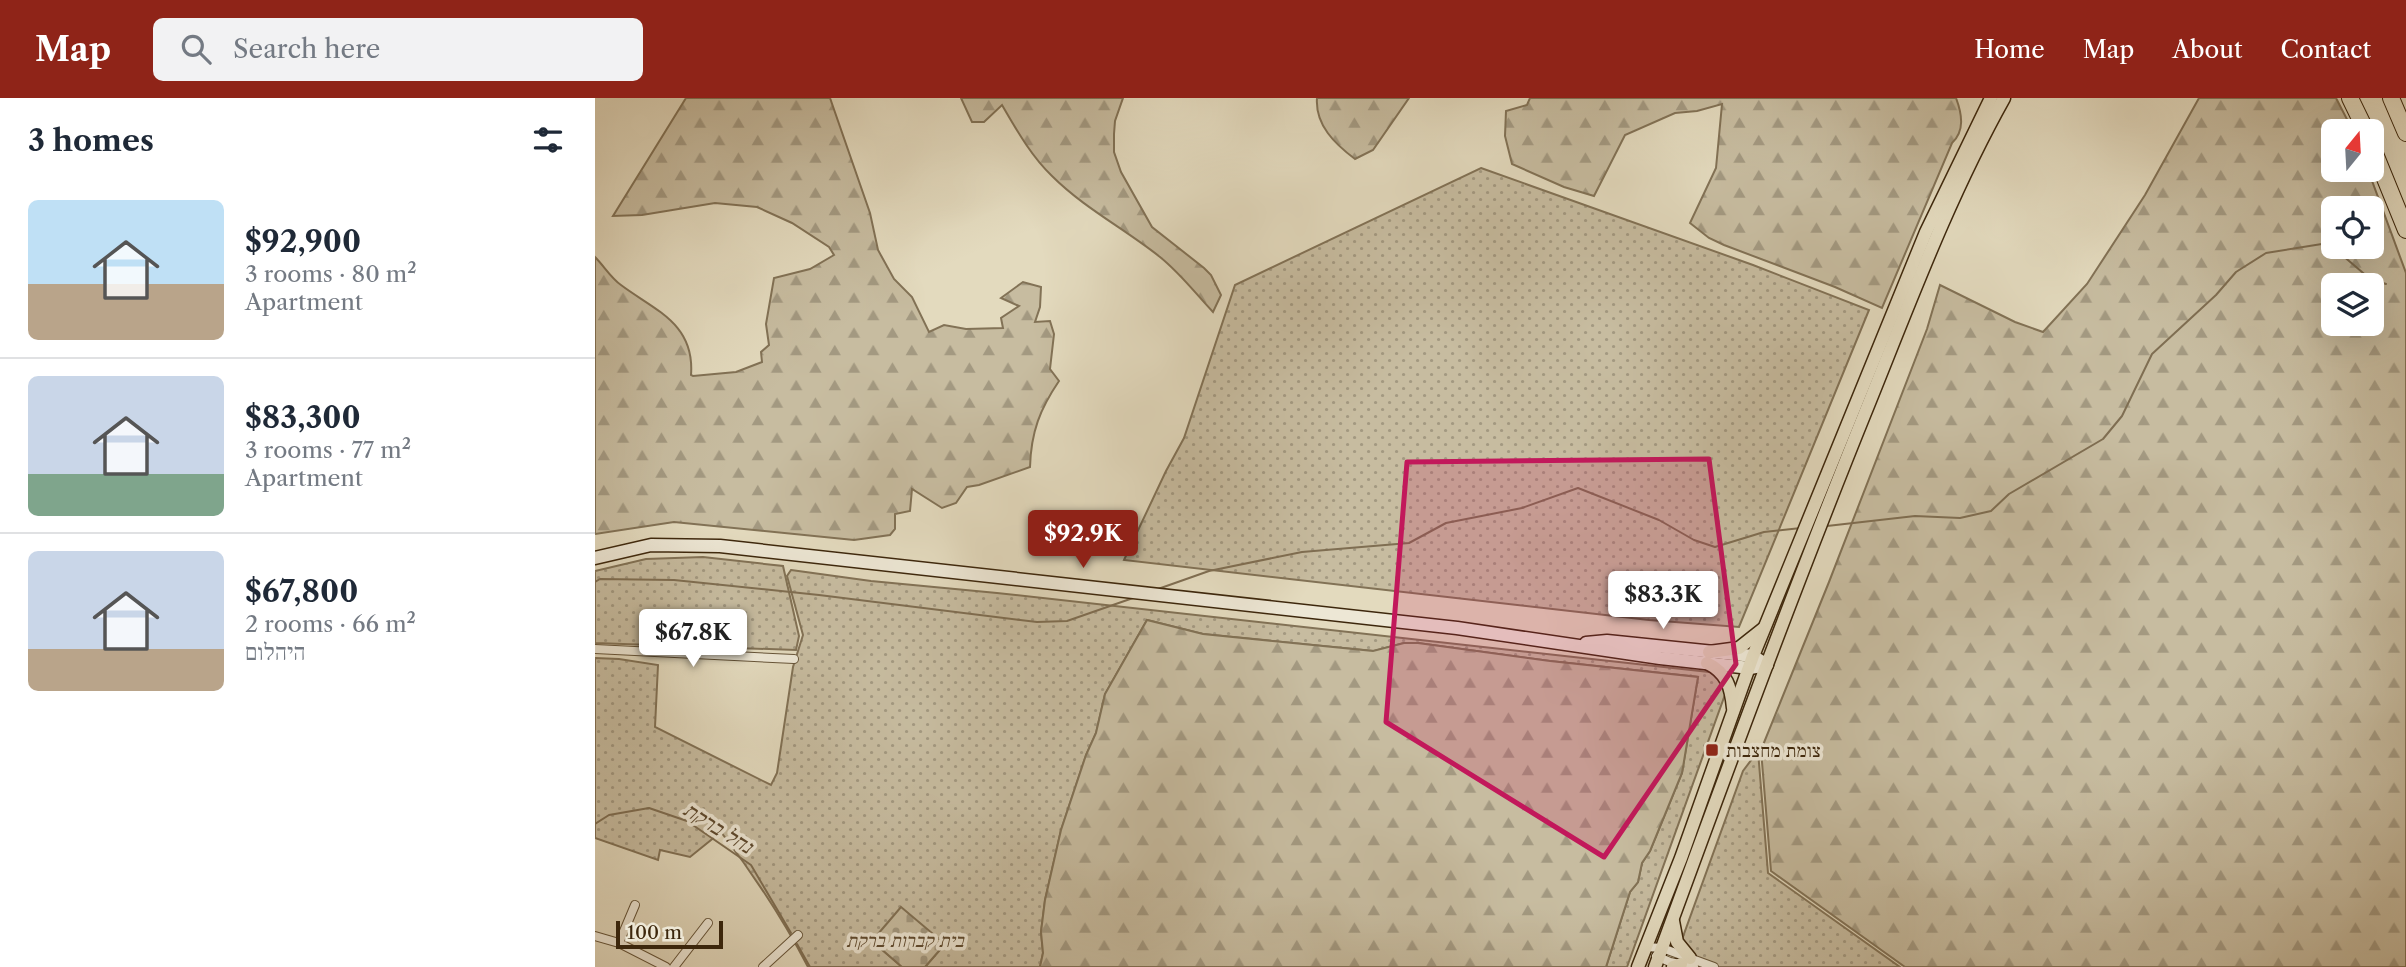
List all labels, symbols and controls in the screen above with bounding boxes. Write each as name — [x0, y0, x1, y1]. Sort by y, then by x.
search box — [153, 18, 643, 81]
text: Map — [35, 29, 111, 70]
icon: search — [177, 30, 215, 68]
text: Search here — [233, 33, 380, 65]
text: Home — [1974, 35, 2045, 64]
text: Map — [2083, 35, 2134, 64]
text: About — [2172, 35, 2243, 64]
text: Contact — [2281, 35, 2371, 64]
north arrow — [2321, 119, 2383, 182]
map controls — [2321, 119, 2384, 336]
icon: filters — [529, 121, 567, 159]
text: 3 homes — [28, 122, 154, 159]
button: locate — [2321, 196, 2384, 259]
text: $92,900 — [245, 223, 361, 260]
icon: home — [84, 228, 168, 312]
text: 3 rooms · 80 m² — [245, 260, 417, 288]
button: layers — [2321, 273, 2384, 336]
text: Apartment — [245, 288, 363, 316]
text: $83,300 — [245, 399, 361, 436]
icon: home — [84, 404, 168, 488]
text: 3 rooms · 77 m² — [245, 436, 411, 464]
text: Apartment — [245, 464, 363, 492]
pin: $92.9K — [1026, 510, 1140, 570]
text: $92.9K — [1044, 519, 1122, 547]
pin: $83.3K — [1606, 572, 1720, 631]
text: $67,800 — [245, 573, 358, 610]
icon: home — [84, 579, 168, 663]
text: $83.3K — [1624, 580, 1702, 608]
text: 2 rooms · 66 m² — [245, 610, 416, 638]
pin: $67.8K — [636, 610, 750, 669]
text: $67.8K — [655, 618, 731, 646]
text: היהלום — [245, 638, 305, 666]
place label: צומת מחצבות — [1726, 739, 1821, 762]
marker: צומת מחצבות — [1704, 742, 1720, 758]
water label: נחל ברקת — [679, 797, 759, 860]
scale bar — [616, 918, 723, 950]
text: 100 m — [627, 921, 682, 944]
park label: בית קברות ברקת — [846, 929, 966, 952]

